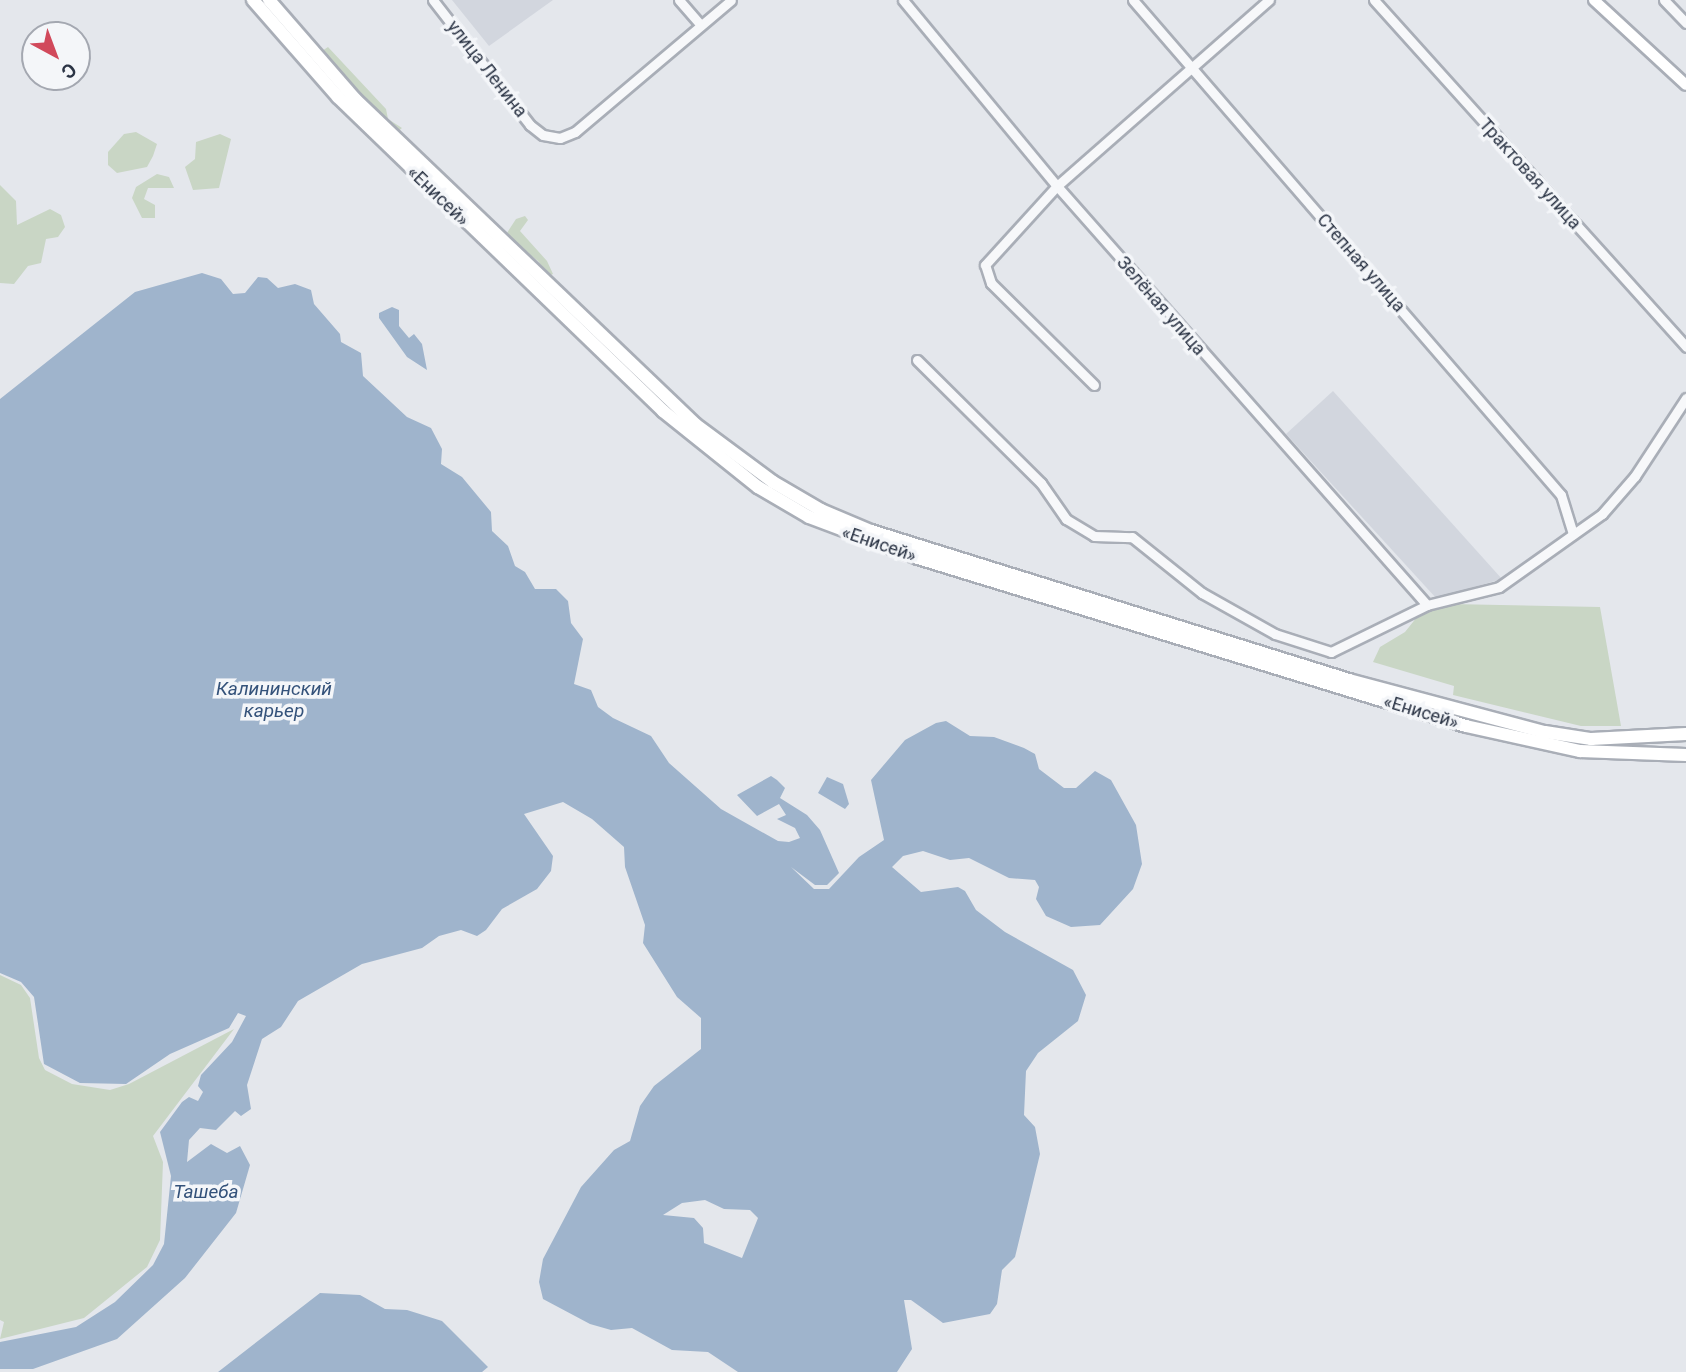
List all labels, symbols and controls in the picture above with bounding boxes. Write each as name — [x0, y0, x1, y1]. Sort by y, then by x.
street label: улица Ленина — [442, 16, 532, 122]
north arrow — [21, 21, 91, 91]
text: С — [57, 58, 81, 83]
street label: Трактовая улица — [1475, 114, 1585, 234]
street label: «Енисей» — [403, 161, 473, 231]
street label: Степная улица — [1312, 209, 1410, 317]
street label: Зелёная улица — [1112, 252, 1210, 360]
street label: «Енисей» — [839, 521, 919, 567]
water label: Калининский карьер — [216, 678, 332, 722]
street label: «Енисей» — [1381, 690, 1461, 734]
water label: Ташеба — [174, 1181, 238, 1203]

